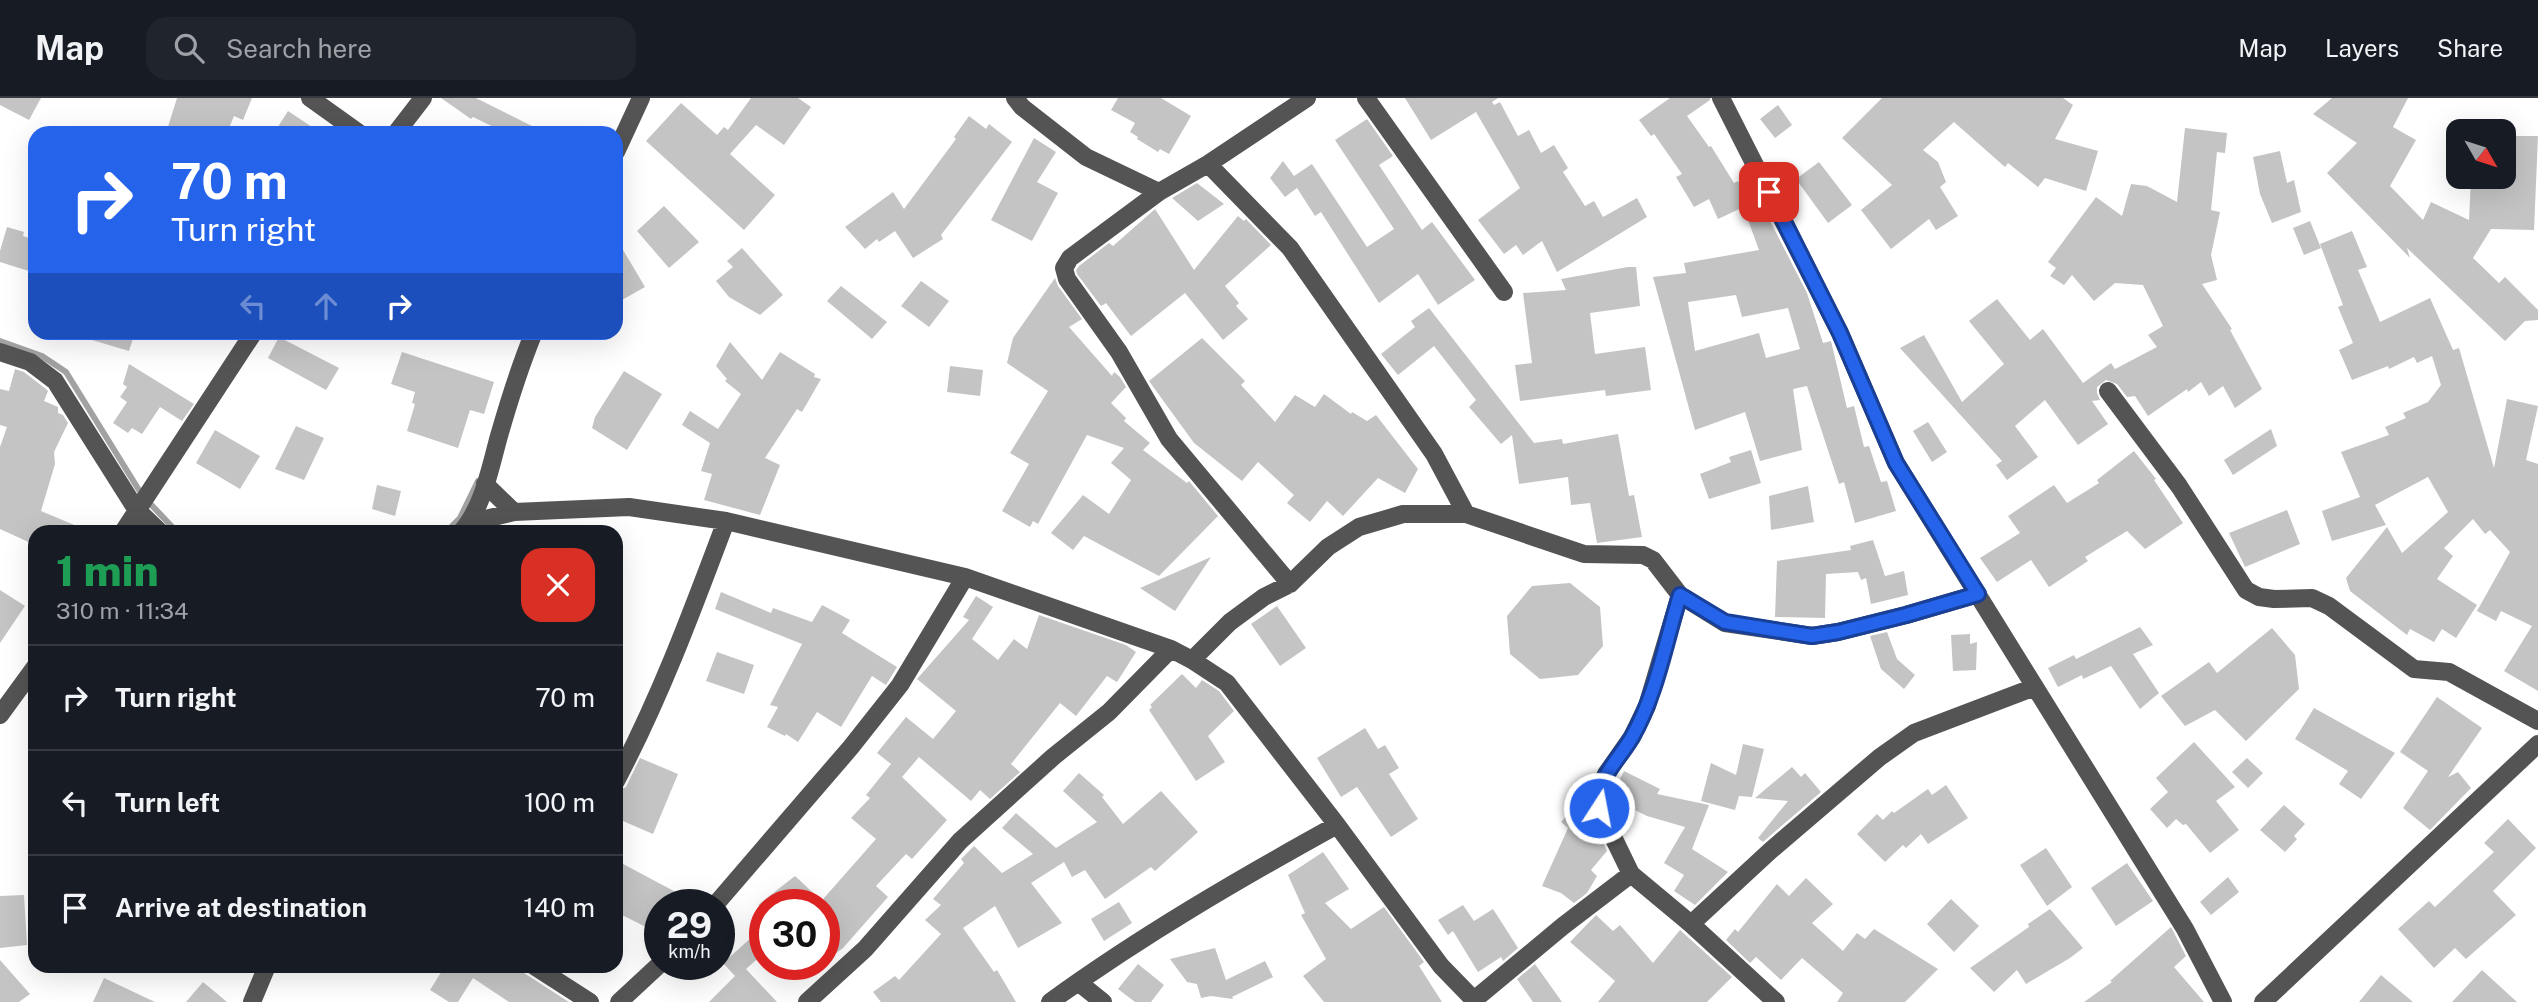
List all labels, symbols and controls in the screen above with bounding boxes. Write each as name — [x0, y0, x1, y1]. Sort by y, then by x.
search box — [146, 17, 636, 80]
text: Map — [35, 29, 104, 67]
icon: search — [170, 29, 208, 67]
text: Search here — [226, 33, 372, 64]
text: Map — [2238, 34, 2287, 62]
text: Layers — [2325, 34, 2399, 62]
text: Share — [2437, 34, 2503, 62]
north arrow — [2446, 119, 2516, 189]
map controls — [2446, 119, 2516, 189]
text: 70 m — [171, 152, 288, 210]
icon: right — [56, 154, 147, 245]
pin — [1739, 162, 1799, 222]
icon: arrive — [1750, 173, 1788, 211]
text: Turn right — [171, 211, 316, 248]
icon: left — [234, 287, 272, 325]
icon: ahead — [307, 287, 345, 325]
icon: right — [380, 287, 418, 325]
text: 1 min — [56, 546, 159, 595]
button: close — [521, 548, 595, 622]
text: 310 m · 11:34 — [56, 597, 189, 624]
icon: right — [56, 679, 94, 717]
text: Turn right — [115, 682, 237, 713]
text: 70 m — [535, 682, 595, 713]
position arrow — [1562, 771, 1636, 845]
icon: left — [56, 784, 94, 822]
text: Turn left — [115, 787, 220, 818]
text: 100 m — [524, 787, 595, 818]
icon: arrive — [56, 889, 94, 927]
speed limit sign: 30 — [749, 889, 840, 980]
text: Arrive at destination — [115, 892, 367, 923]
text: 140 m — [523, 892, 595, 923]
text: 29 — [667, 905, 712, 946]
text: km/h — [668, 941, 711, 962]

